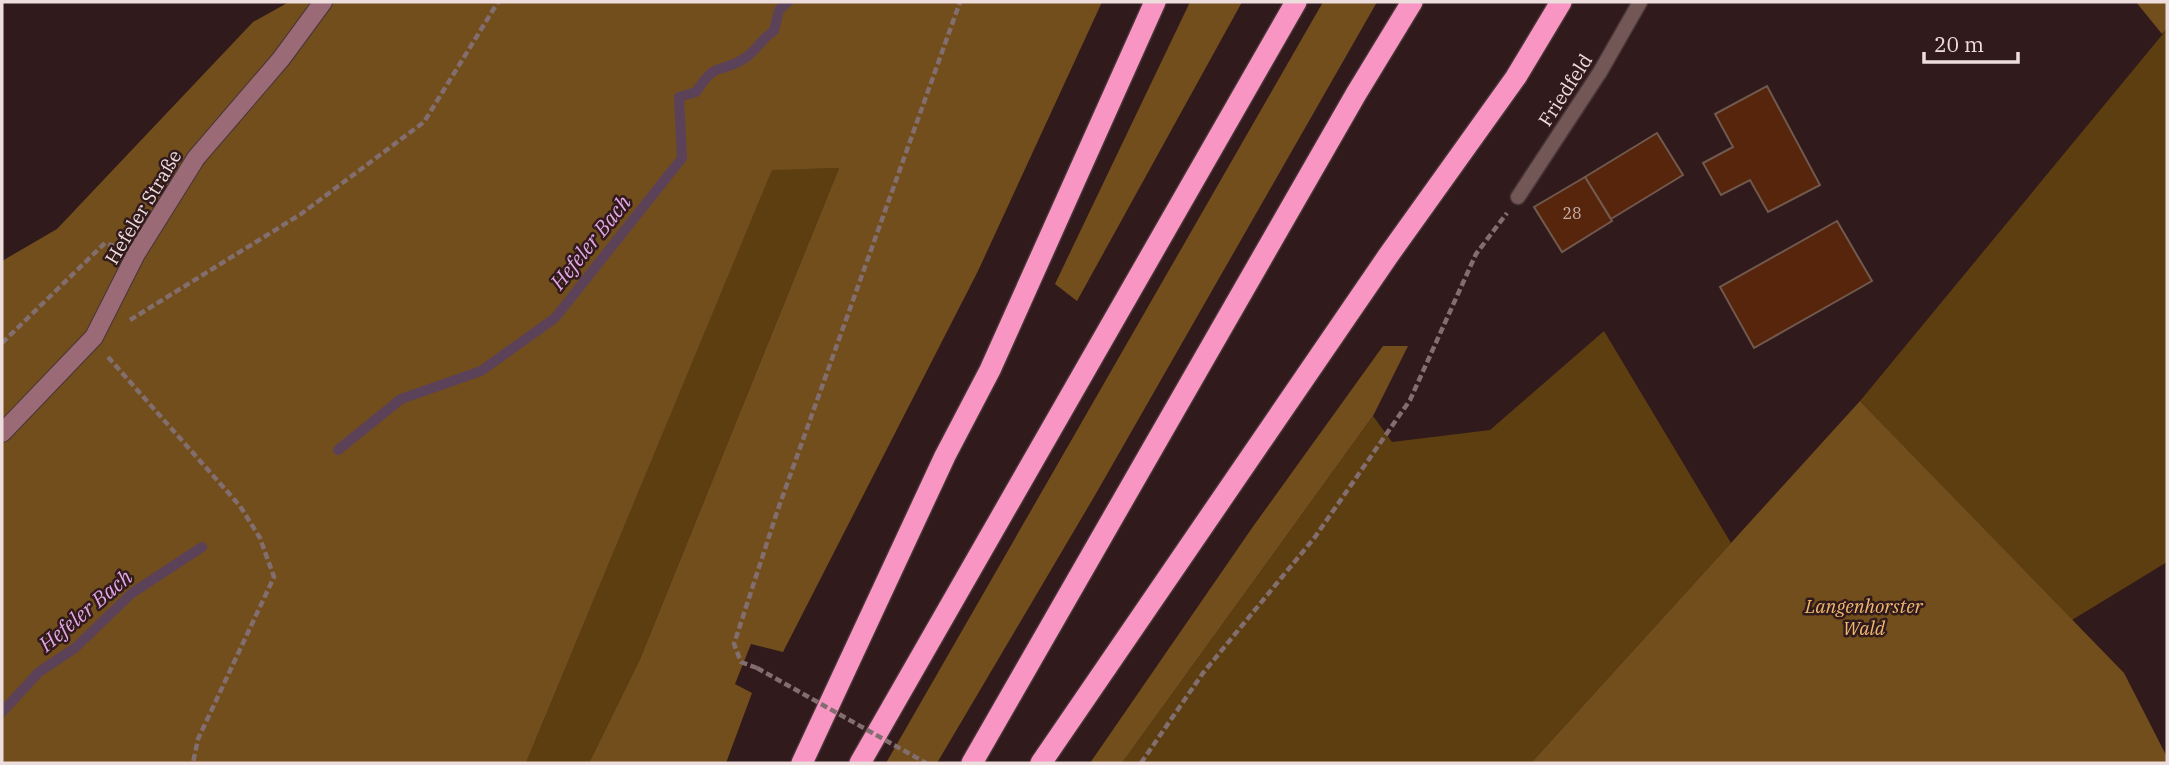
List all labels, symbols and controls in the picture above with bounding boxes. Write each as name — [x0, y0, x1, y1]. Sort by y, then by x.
scale bar — [1924, 21, 2018, 65]
text: 20 m — [1934, 30, 1984, 58]
street label: Friedfeld — [1533, 49, 1597, 131]
street label: Hefeler Straße — [99, 145, 187, 269]
water label: Hefeler Bach — [543, 189, 637, 296]
house number: 28 — [1562, 203, 1582, 223]
water label: Hefeler Bach — [32, 562, 138, 658]
park label: Langenhorster Wald — [1804, 594, 1924, 640]

